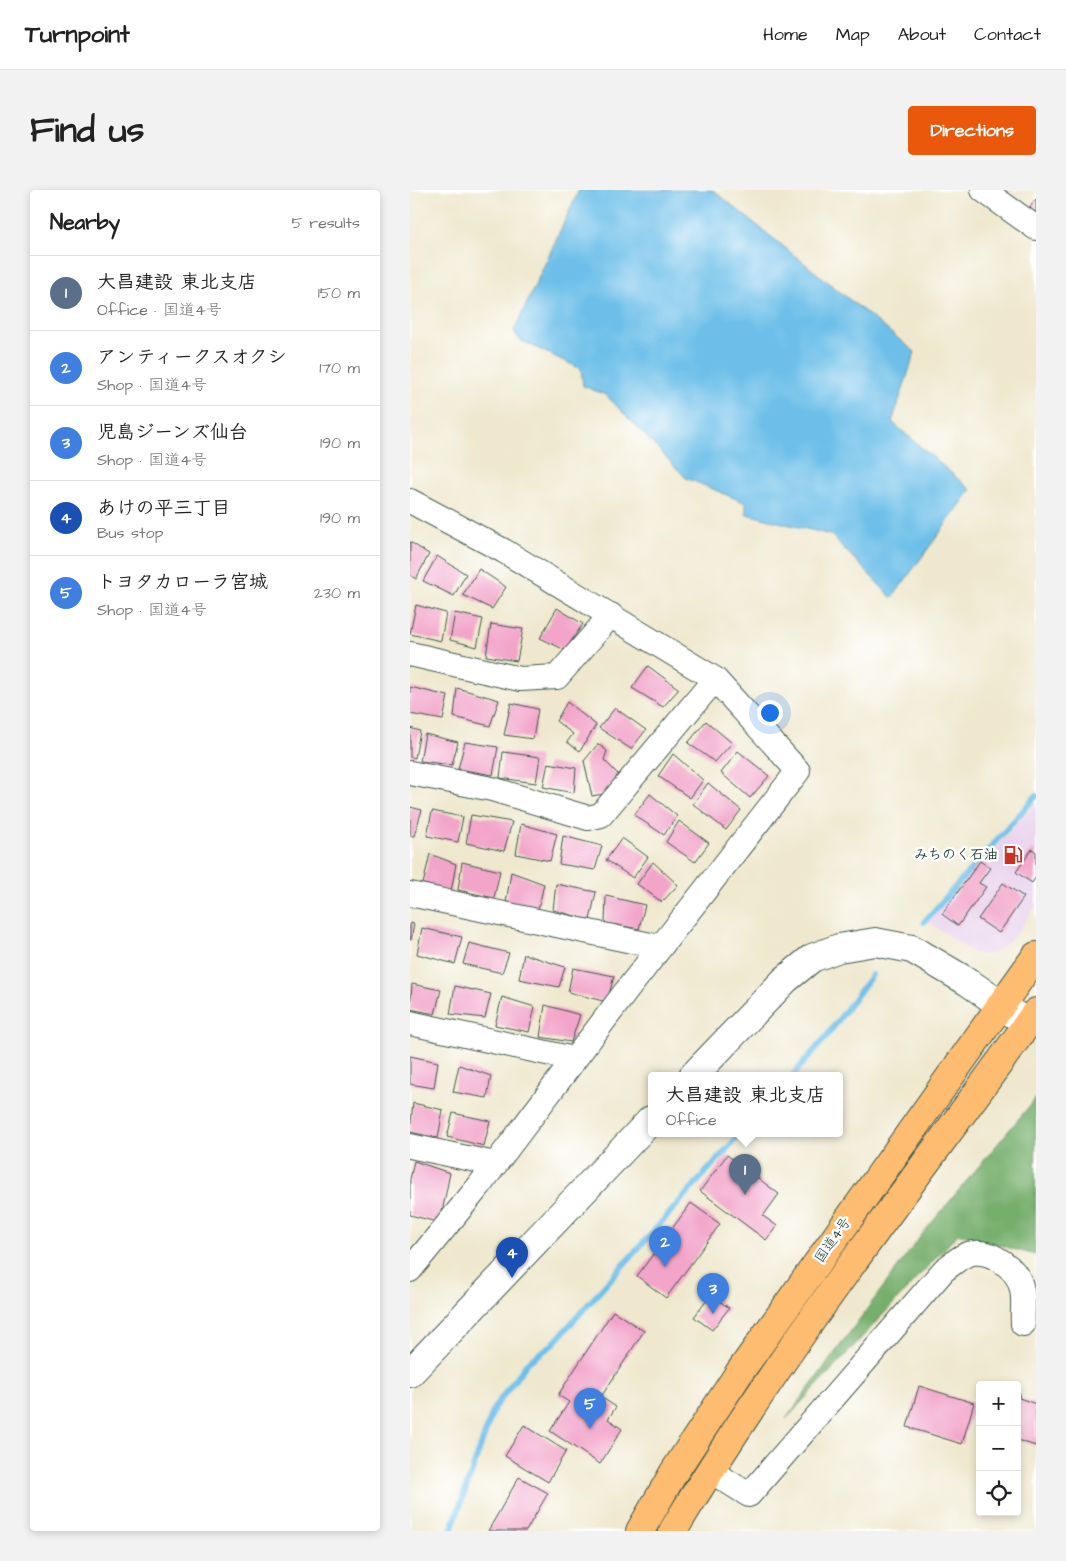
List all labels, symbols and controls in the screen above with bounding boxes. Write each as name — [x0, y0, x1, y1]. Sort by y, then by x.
text: Turnpoint — [25, 18, 130, 52]
text: Home — [763, 22, 808, 47]
text: Map — [836, 22, 870, 47]
text: About — [898, 22, 946, 47]
text: Contact — [974, 22, 1041, 47]
text: Find us — [30, 106, 144, 155]
button: Directions — [908, 106, 1036, 155]
text: Nearby — [50, 208, 120, 237]
text: 5 results — [292, 212, 360, 234]
text: 大昌建設 東北支店 — [97, 269, 257, 296]
text: 1 — [65, 282, 67, 304]
text: 150 m — [318, 282, 360, 304]
text: Office · 国道4号 — [97, 299, 222, 321]
text: アンティークスオクシ — [97, 344, 287, 371]
text: 2 — [61, 357, 71, 379]
text: 170 m — [319, 357, 360, 379]
text: Shop · 国道4号 — [97, 374, 207, 396]
text: 児島ジーンズ仙台 — [97, 419, 248, 446]
text: 3 — [62, 432, 70, 454]
text: 190 m — [320, 432, 360, 454]
text: Shop · 国道4号 — [97, 449, 207, 471]
text: あけの平三丁目 — [97, 495, 231, 522]
text: 4 — [61, 507, 71, 529]
text: 190 m — [320, 507, 360, 529]
text: Bus stop — [97, 522, 163, 544]
text: トヨタカローラ宮城 — [97, 569, 268, 596]
text: 5 — [60, 582, 72, 604]
text: 230 m — [314, 582, 360, 604]
text: Shop · 国道4号 — [97, 599, 207, 621]
your location — [757, 700, 783, 726]
fuel station icon: みちのく石油 — [1002, 844, 1024, 866]
place label: みちのく石油 — [914, 845, 998, 865]
popup — [648, 1072, 843, 1137]
text: 大昌建設 東北支店 — [666, 1082, 825, 1109]
text: Office — [666, 1109, 717, 1131]
pin: 1 — [729, 1154, 761, 1195]
street label: 国道4号 — [810, 1213, 856, 1267]
pin: 2 — [649, 1226, 681, 1267]
pin: 4 — [496, 1237, 528, 1278]
pin: 3 — [697, 1273, 729, 1314]
map controls — [976, 1381, 1021, 1516]
button: + — [976, 1381, 1021, 1426]
pin: 5 — [574, 1388, 606, 1429]
button: − — [976, 1426, 1021, 1471]
button: locate — [976, 1471, 1021, 1516]

